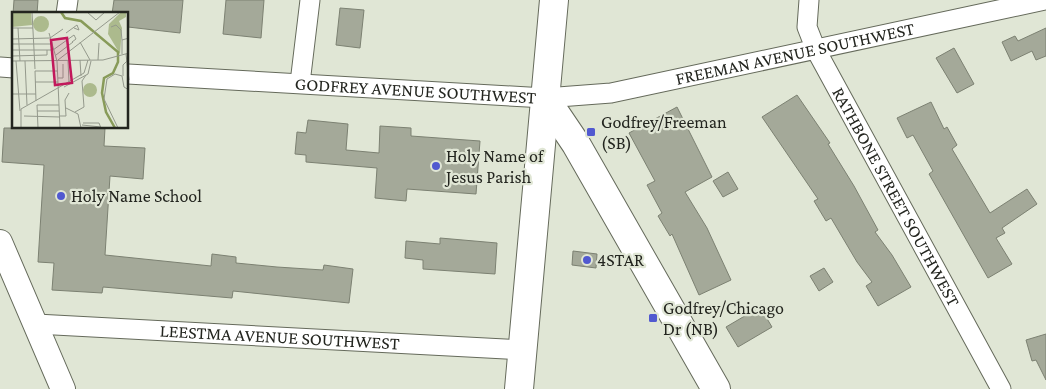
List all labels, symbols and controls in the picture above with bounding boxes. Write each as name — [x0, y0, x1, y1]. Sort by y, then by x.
inset map — [12, 12, 129, 129]
street label: FREEMAN AVENUE SOUTHWEST — [674, 18, 916, 89]
street label: GODFREY AVENUE SOUTHWEST — [294, 74, 537, 107]
street label: RATHBONE STREET SOUTHWEST — [828, 84, 964, 310]
place label: Godfrey/Freeman (SB) — [601, 112, 727, 154]
marker: Godfrey/Freeman (SB) — [585, 126, 597, 138]
place label: Holy Name of Jesus Parish — [444, 146, 545, 187]
marker: Holy Name of Jesus Parish — [430, 160, 442, 172]
place label: Holy Name School — [71, 186, 202, 206]
marker: Holy Name School — [55, 190, 67, 202]
place label: 4STAR — [597, 250, 645, 270]
marker: 4STAR — [581, 254, 593, 266]
place label: Godfrey/Chicago Dr (NB) — [663, 298, 784, 340]
marker: Godfrey/Chicago Dr (NB) — [647, 312, 659, 324]
street label: LEESTMA AVENUE SOUTHWEST — [159, 321, 400, 353]

